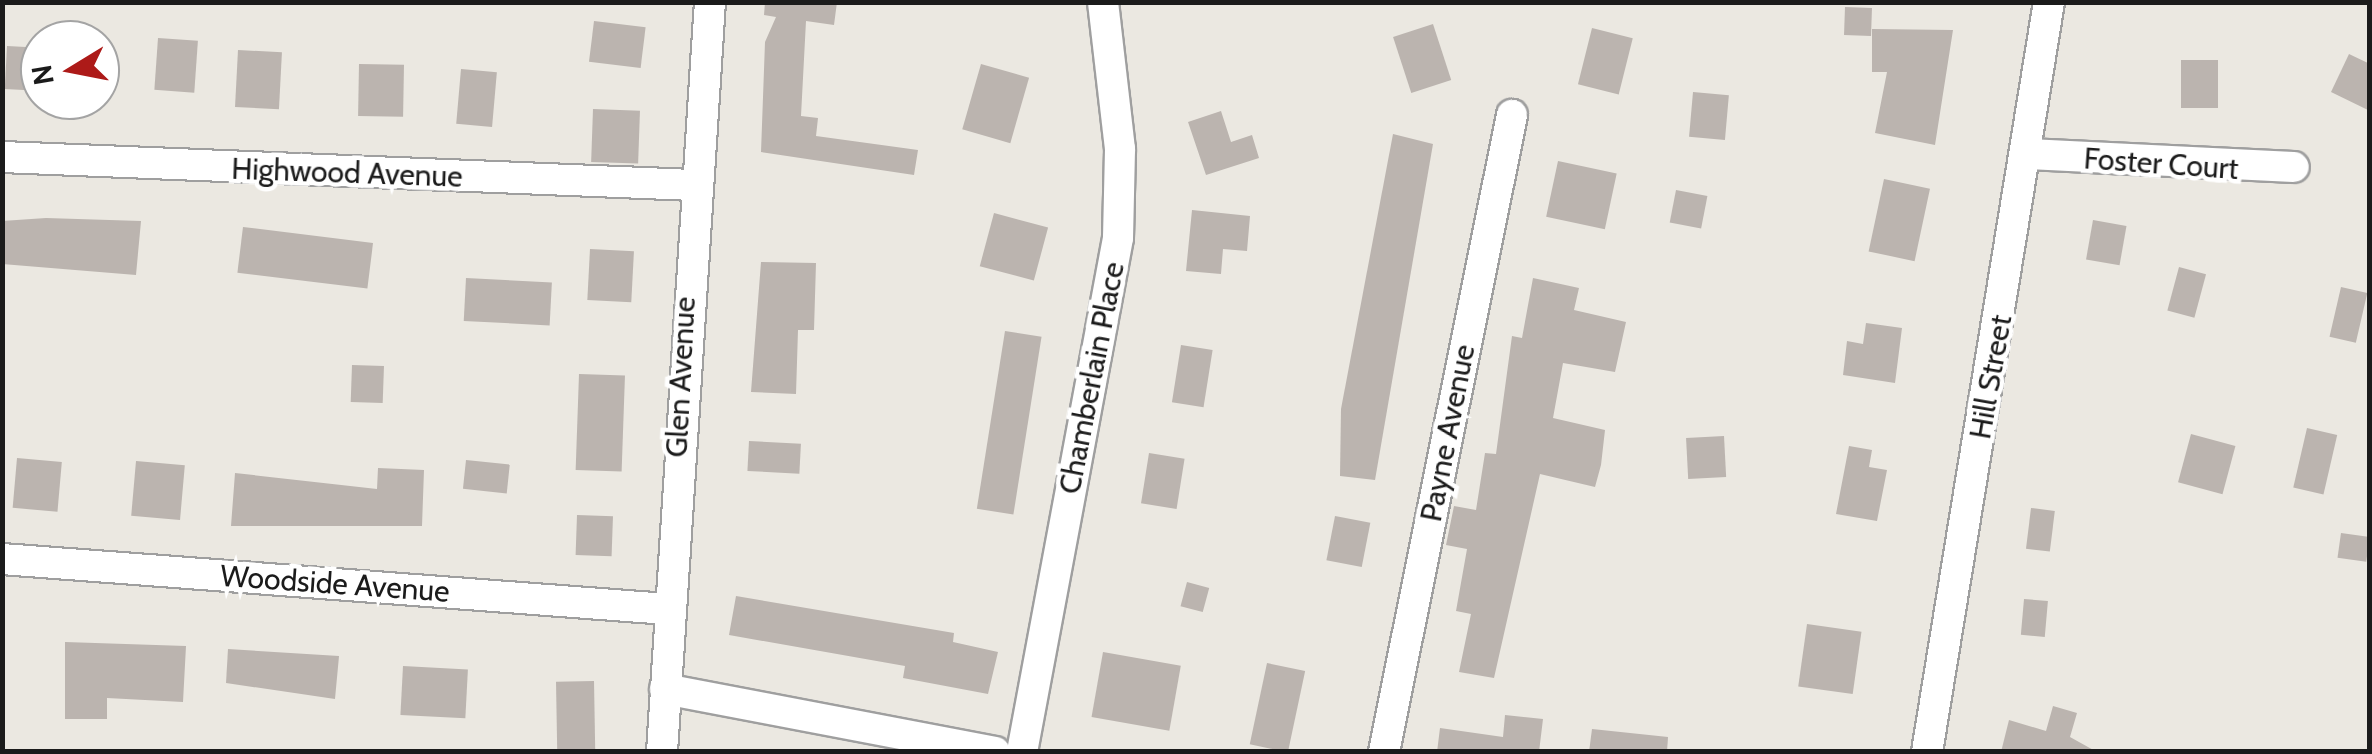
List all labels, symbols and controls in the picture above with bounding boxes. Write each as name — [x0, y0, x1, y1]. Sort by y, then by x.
north arrow — [20, 20, 120, 120]
text: N — [24, 62, 61, 88]
street label: Foster Court — [2083, 141, 2239, 187]
street label: Highwood Avenue — [231, 151, 463, 195]
street label: Chamberlain Place — [1052, 259, 1132, 497]
street label: Glen Avenue — [659, 296, 703, 458]
street label: Hill Street — [1962, 312, 2020, 442]
street label: Payne Avenue — [1413, 341, 1483, 525]
street label: Woodside Avenue — [219, 558, 451, 610]

